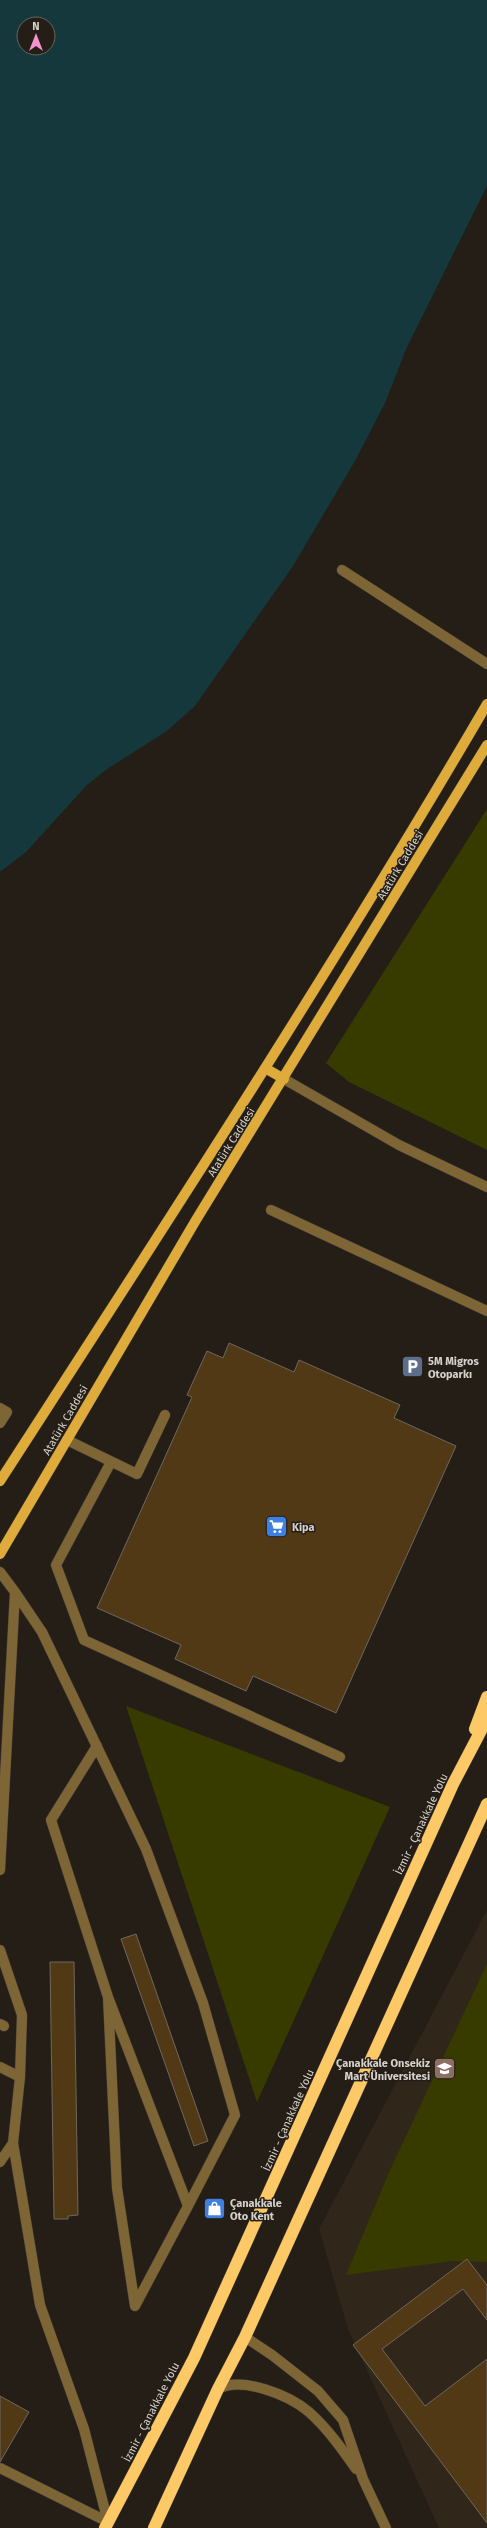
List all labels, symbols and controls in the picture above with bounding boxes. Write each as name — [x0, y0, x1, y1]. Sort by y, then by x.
north arrow — [16, 16, 56, 56]
text: N — [32, 20, 40, 33]
street label: Atatürk Caddesi — [375, 828, 426, 902]
street label: Atatürk Caddesi — [205, 1105, 258, 1179]
parking icon: 5M Migros Otoparkı — [400, 1354, 426, 1380]
place label: 5M Migros Otoparkı — [428, 1355, 479, 1381]
street label: Atatürk Caddesi — [40, 1383, 91, 1458]
supermarket icon: Kipa — [264, 1514, 290, 1540]
place label: Kipa — [292, 1521, 315, 1534]
street label: İzmir - Çanakkale Yolu — [391, 1771, 451, 1877]
school or university icon: Çanakkale Onsekiz Mart Üniversitesi — [432, 2056, 458, 2082]
place label: Çanakkale Onsekiz Mart Üniversitesi — [336, 2057, 430, 2083]
street label: İzmir - Çanakkale Yolu — [259, 2067, 317, 2173]
shop icon: Çanakkale Oto Kent — [202, 2196, 228, 2222]
place label: Çanakkale Oto Kent — [230, 2197, 282, 2223]
street label: İzmir - Çanakkale Yolu — [120, 2360, 182, 2464]

